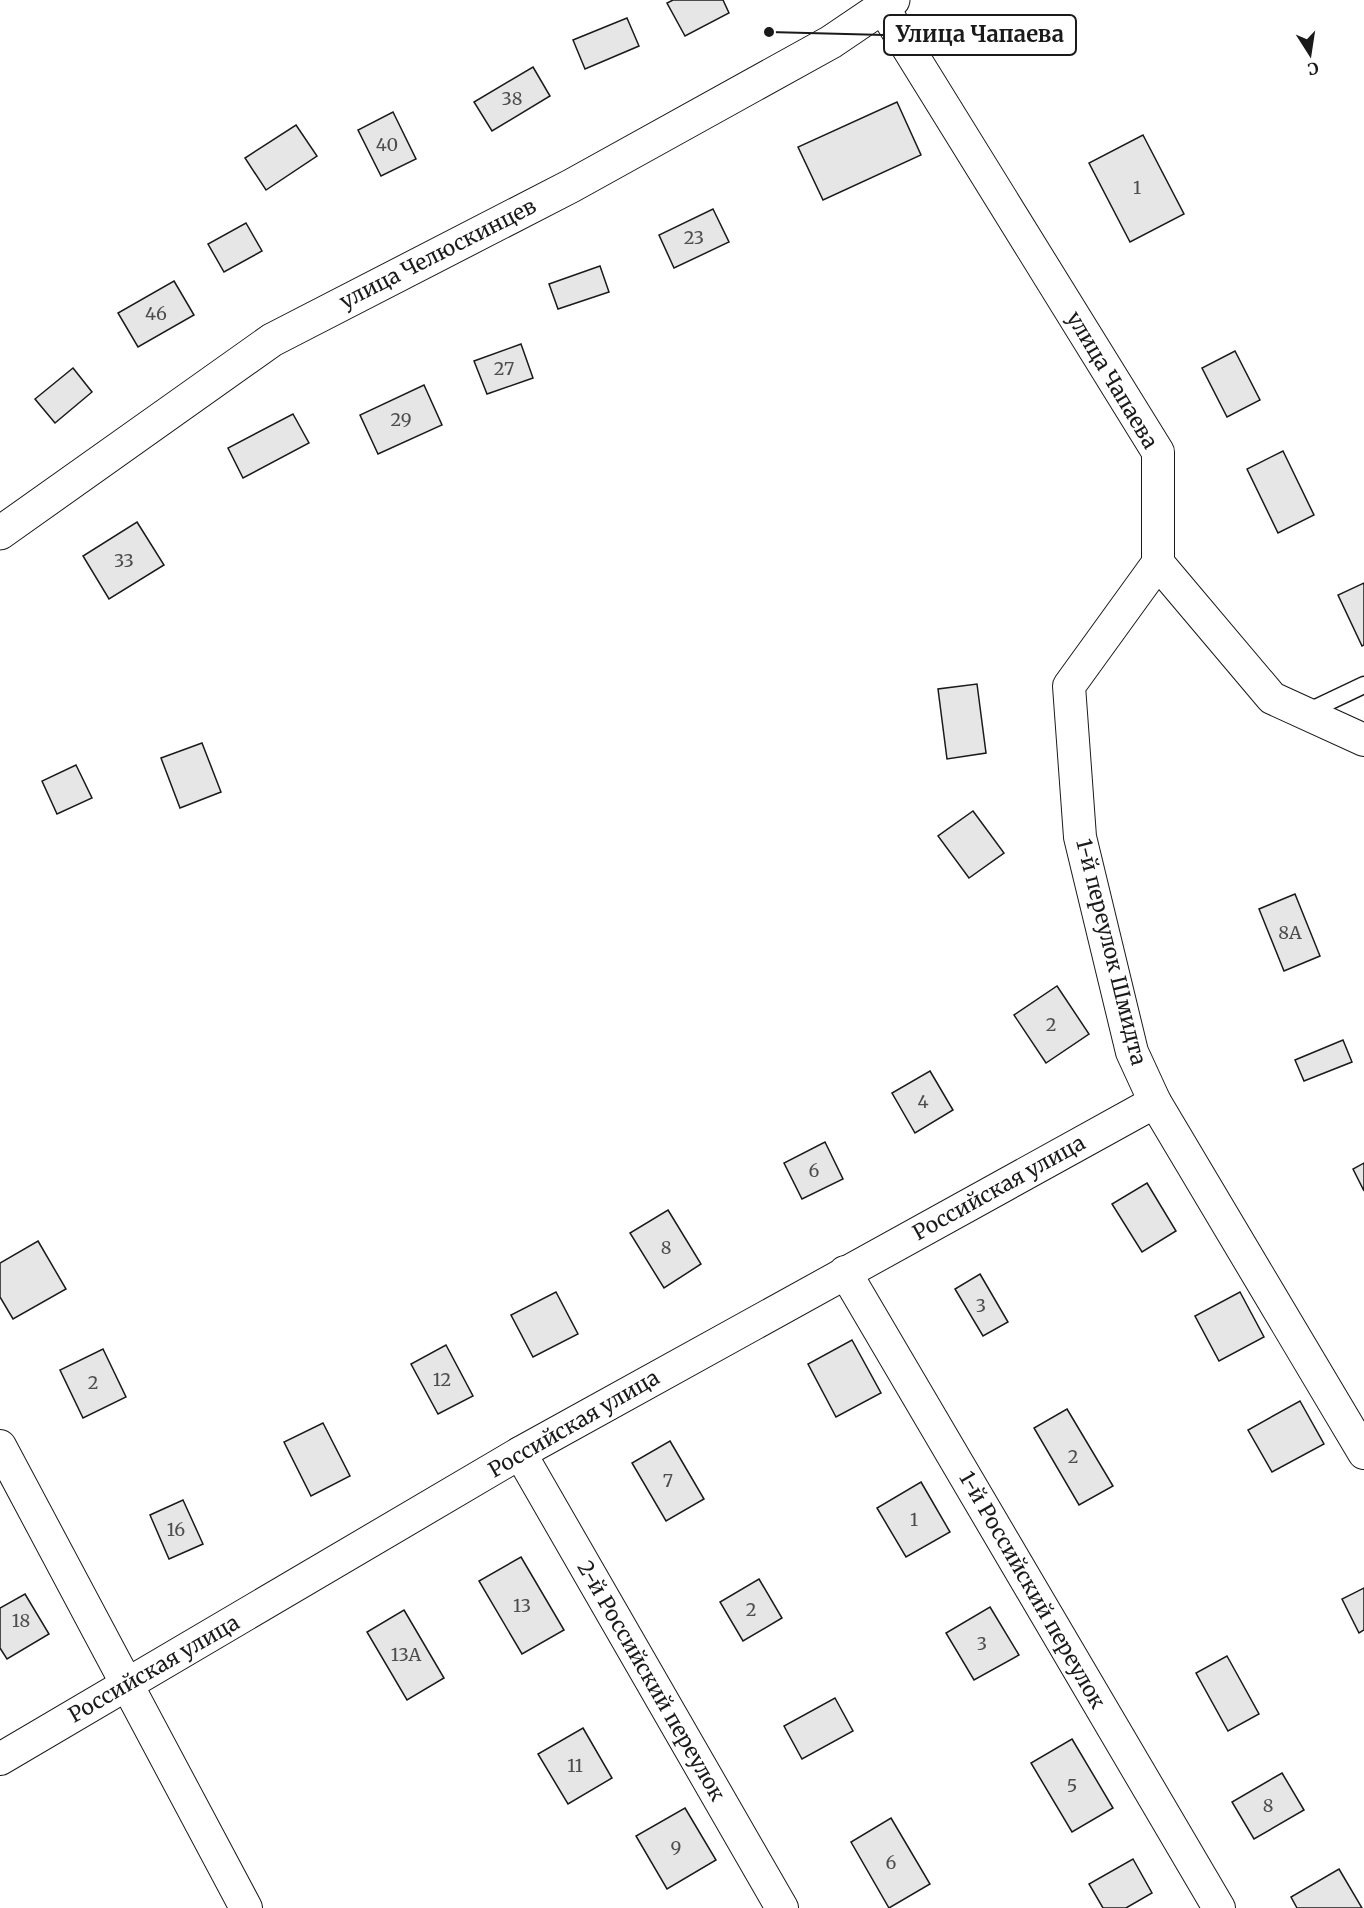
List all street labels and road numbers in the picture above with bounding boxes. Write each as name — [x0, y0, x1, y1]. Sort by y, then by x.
street label: улица Челюскинцев — [335, 192, 540, 315]
street label: улица Чапаева — [1061, 306, 1164, 453]
street label: 1-й переулок Шмидта — [1070, 836, 1153, 1068]
street label: Российская улица — [908, 1129, 1090, 1246]
street label: Российская улица — [483, 1364, 664, 1483]
street label: 1-й Российский переулок — [953, 1466, 1112, 1713]
street label: 2-й Российский переулок — [572, 1556, 731, 1806]
street label: Российская улица — [63, 1609, 244, 1728]

